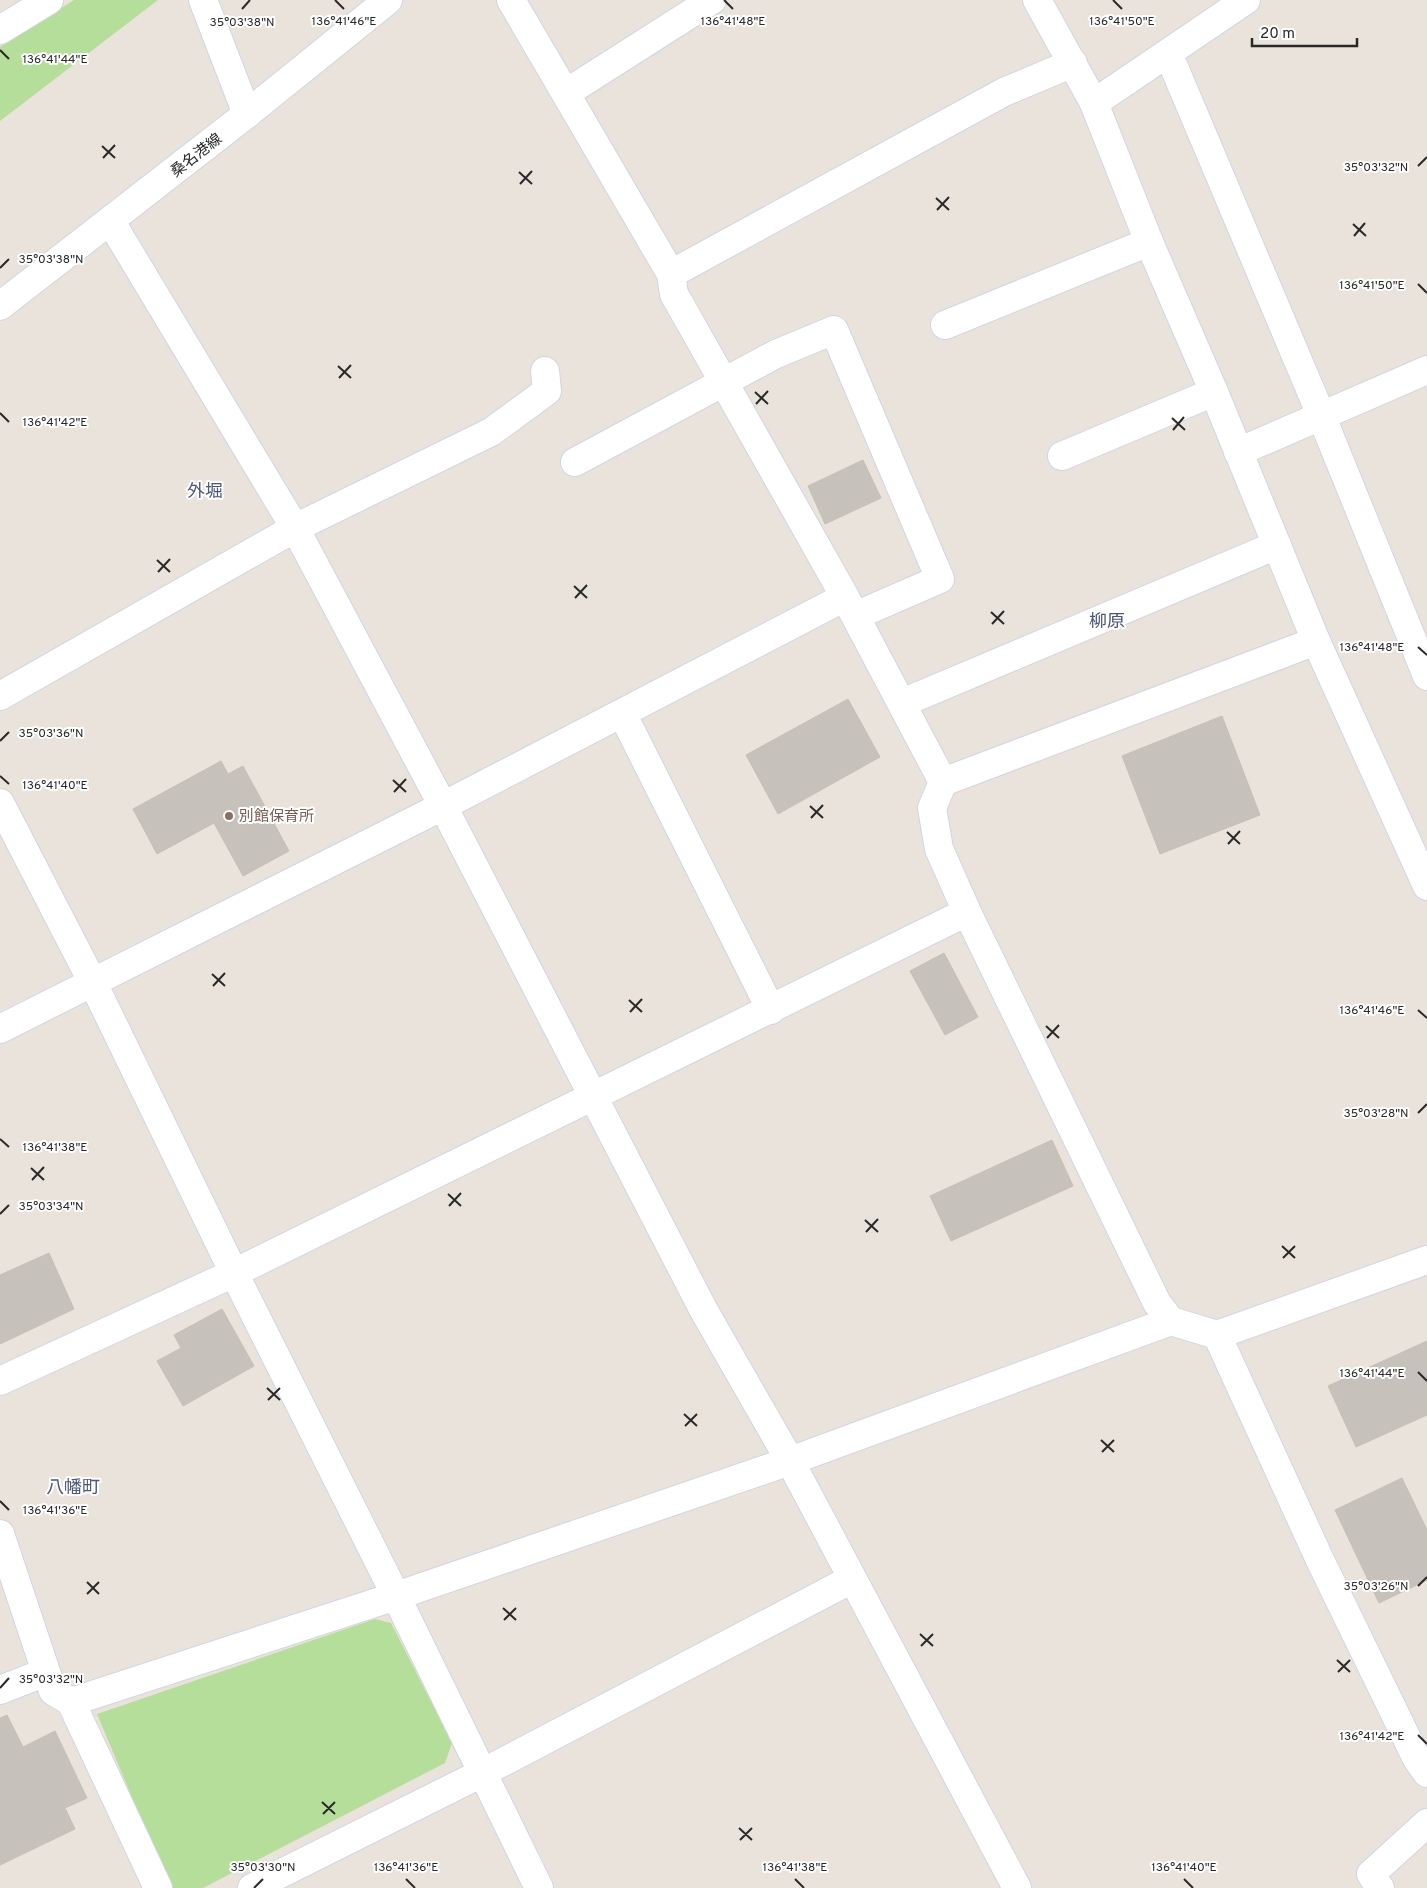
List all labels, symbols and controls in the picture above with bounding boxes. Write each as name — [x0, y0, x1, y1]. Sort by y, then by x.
text: 136°41'46"E — [312, 14, 376, 30]
text: 136°41'48"E — [700, 14, 766, 30]
text: 136°41'50"E — [1089, 14, 1155, 30]
text: 35°03'38"N — [210, 15, 274, 31]
scale bar — [1252, 15, 1357, 47]
text: 20 m — [1260, 25, 1295, 44]
text: 136°41'44"E — [22, 52, 88, 68]
street label: 桑名港線 — [167, 130, 226, 182]
text: 35°03'32"N — [1344, 160, 1408, 176]
text: 35°03'38"N — [19, 252, 83, 268]
text: 136°41'50"E — [1339, 278, 1405, 294]
text: 136°41'42"E — [22, 415, 88, 431]
district label: 外堀 — [187, 481, 223, 504]
district label: 柳原 — [1089, 611, 1125, 634]
text: 136°41'48"E — [1339, 640, 1405, 656]
text: 35°03'36"N — [19, 726, 83, 742]
text: 136°41'40"E — [22, 778, 88, 794]
place label: 別館保育所 — [239, 808, 314, 827]
marker: 別館保育所 — [223, 810, 235, 822]
text: 136°41'46"E — [1340, 1003, 1404, 1019]
text: 35°03'28"N — [1343, 1106, 1409, 1122]
text: 136°41'38"E — [23, 1140, 87, 1156]
text: 35°03'34"N — [18, 1199, 84, 1215]
text: 136°41'44"E — [1339, 1366, 1405, 1382]
district label: 八幡町 — [46, 1477, 100, 1500]
text: 136°41'36"E — [23, 1503, 87, 1519]
text: 35°03'26"N — [1344, 1579, 1408, 1595]
text: 35°03'32"N — [19, 1672, 83, 1688]
text: 136°41'42"E — [1339, 1729, 1405, 1745]
text: 35°03'30"N — [230, 1860, 296, 1876]
text: 136°41'36"E — [374, 1860, 438, 1876]
text: 136°41'38"E — [763, 1860, 827, 1876]
text: 136°41'40"E — [1151, 1860, 1217, 1876]

